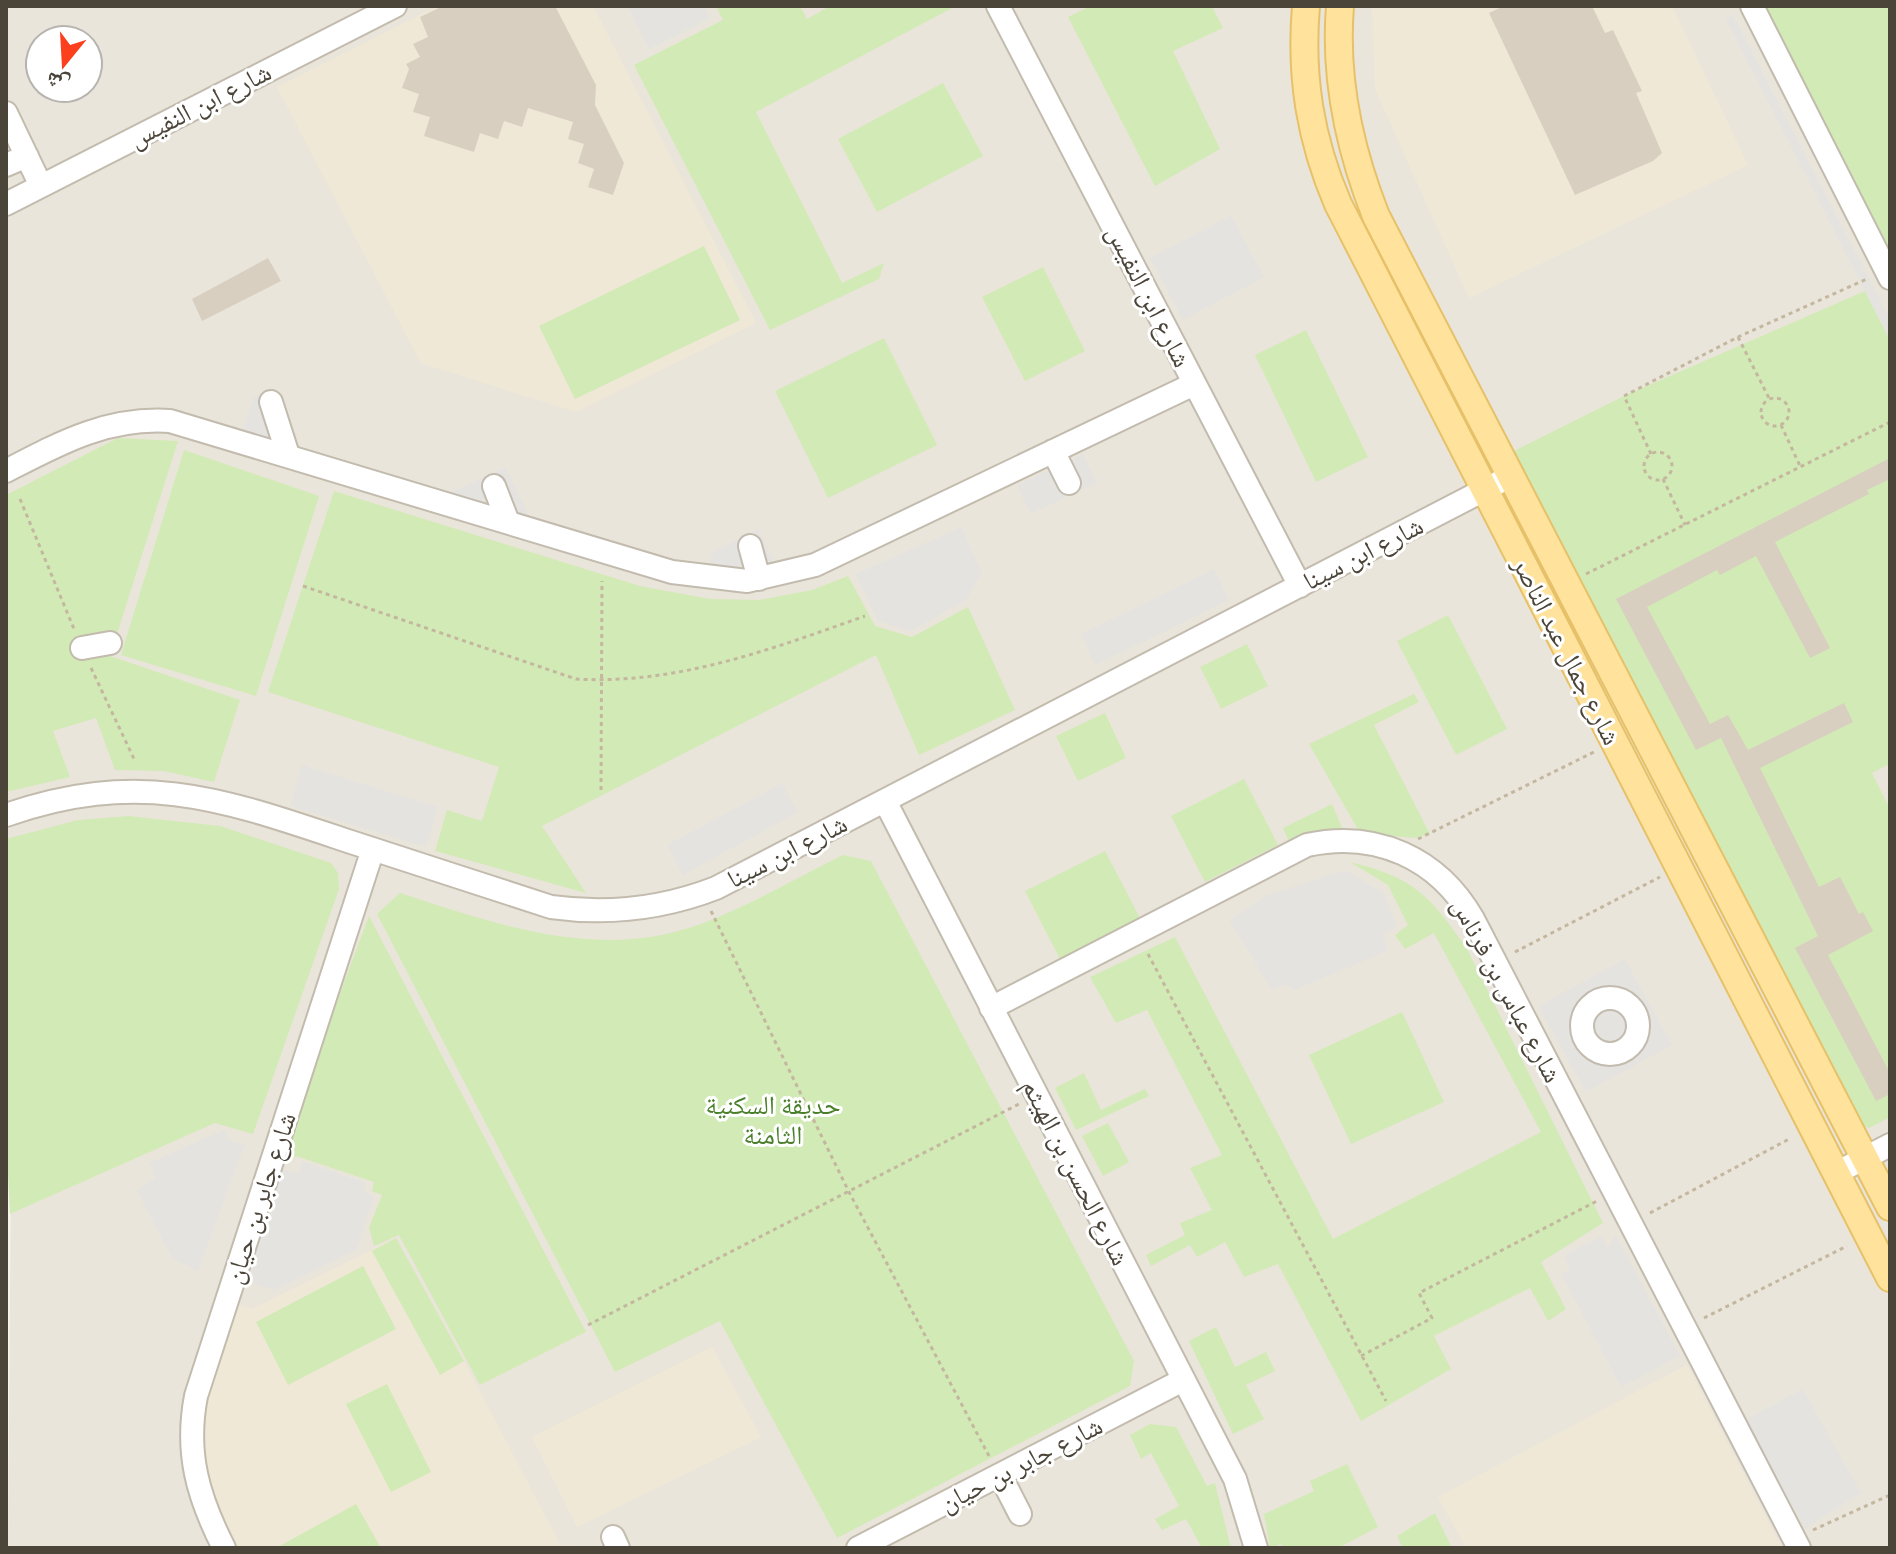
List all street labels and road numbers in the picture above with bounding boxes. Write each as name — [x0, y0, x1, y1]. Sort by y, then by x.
street label: شارع ابن النفيس — [124, 56, 276, 154]
street label: شارع ابن النفيس — [1100, 220, 1198, 372]
street label: شارع ابن سينا — [1298, 510, 1428, 597]
street label: شارع جمال عبد الناصر — [1505, 551, 1627, 750]
street label: شارع ابن سينا — [722, 808, 852, 895]
street label: شارع عباس بن فرناس — [1445, 893, 1568, 1088]
street label: شارع الحسن بن الهيثم — [1014, 1074, 1136, 1271]
street label: شارع جابر بن حيان — [218, 1109, 303, 1288]
street label: شارع جابر بن حيان — [935, 1410, 1108, 1519]

